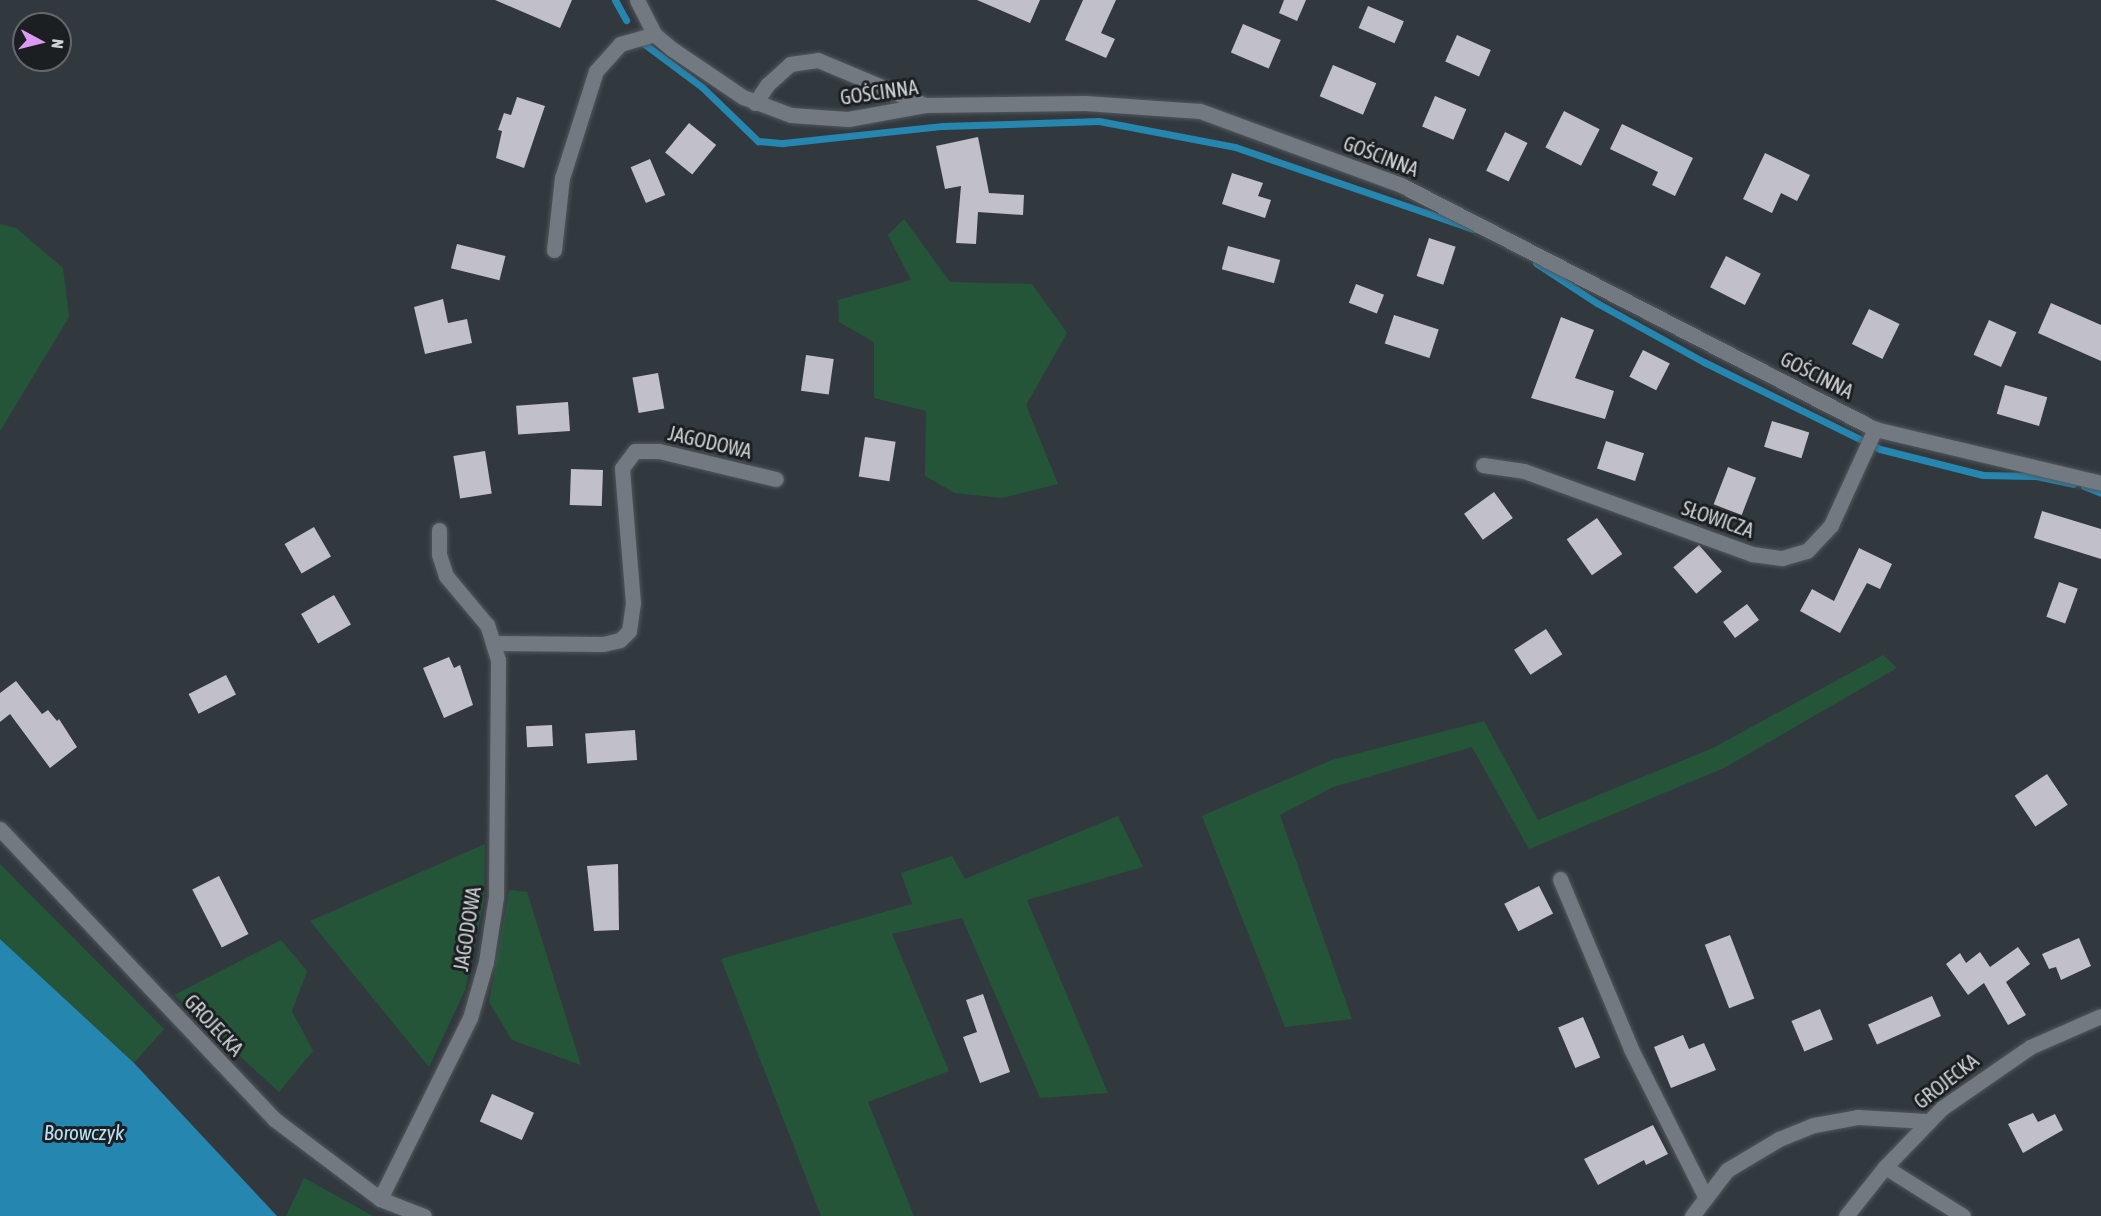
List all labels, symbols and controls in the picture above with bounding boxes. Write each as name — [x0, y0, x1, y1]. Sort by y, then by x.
north arrow — [12, 12, 72, 72]
text: N — [48, 38, 67, 50]
street label: GOŚCINNA — [839, 75, 919, 109]
street label: GOŚCINNA — [1340, 131, 1422, 181]
street label: GOŚCINNA — [1777, 347, 1857, 403]
street label: JAGODOWA — [666, 421, 754, 463]
street label: SŁOWICZA — [1679, 496, 1757, 542]
street label: JAGODOWA — [448, 885, 486, 973]
street label: GROJECKA — [180, 989, 248, 1061]
street label: GROJECKA — [1909, 1048, 1983, 1114]
water label: Borowczyk — [44, 1119, 124, 1145]

